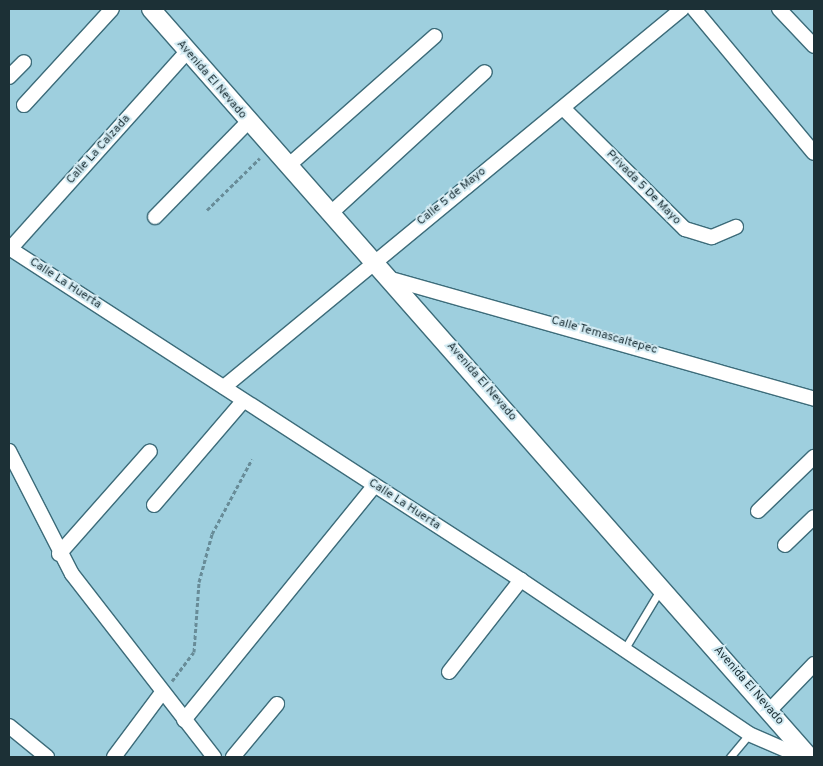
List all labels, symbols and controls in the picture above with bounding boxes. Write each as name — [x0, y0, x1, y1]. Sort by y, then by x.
street label: Avenida El Nevado — [173, 38, 249, 122]
street label: Calle La Calzada — [64, 112, 134, 188]
street label: Privada 5 De Mayo — [603, 148, 683, 228]
street label: Calle 5 de Mayo — [415, 165, 489, 229]
street label: Calle La Huerta — [26, 255, 104, 313]
street label: Calle Temascaltepec — [549, 314, 659, 358]
street label: Avenida El Nevado — [443, 340, 519, 424]
street label: Calle La Huerta — [365, 476, 443, 534]
street label: Avenida El Nevado — [710, 644, 786, 728]

